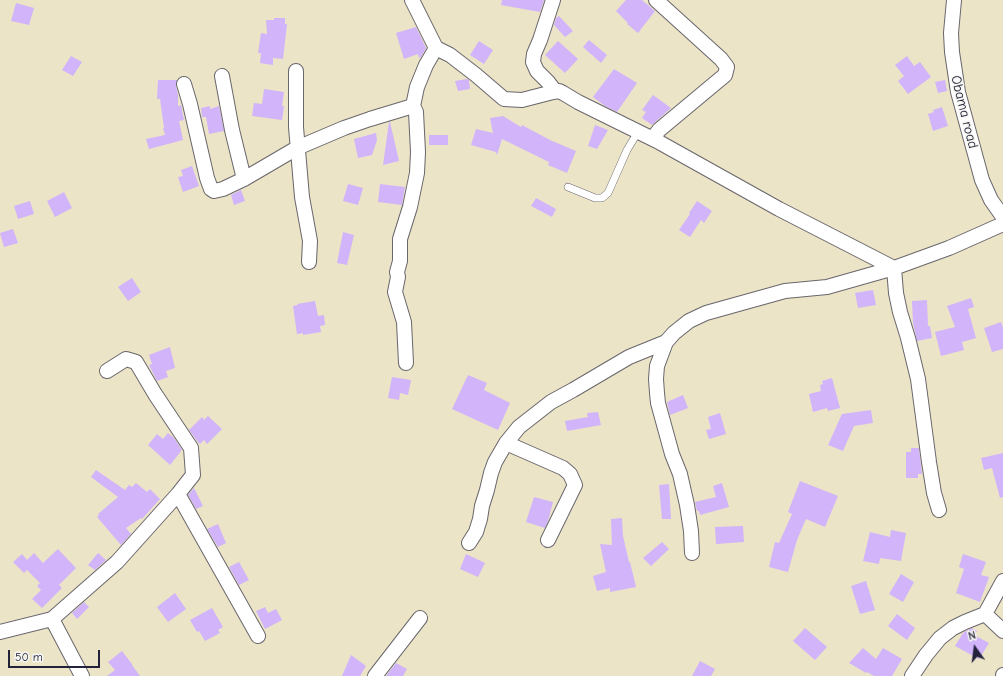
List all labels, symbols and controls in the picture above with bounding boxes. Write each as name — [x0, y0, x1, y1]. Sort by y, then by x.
street label: Obama road — [947, 74, 981, 150]
north arrow — [955, 628, 995, 668]
text: N — [967, 629, 977, 643]
scale bar — [10, 642, 102, 668]
text: 50 m — [15, 650, 43, 664]

